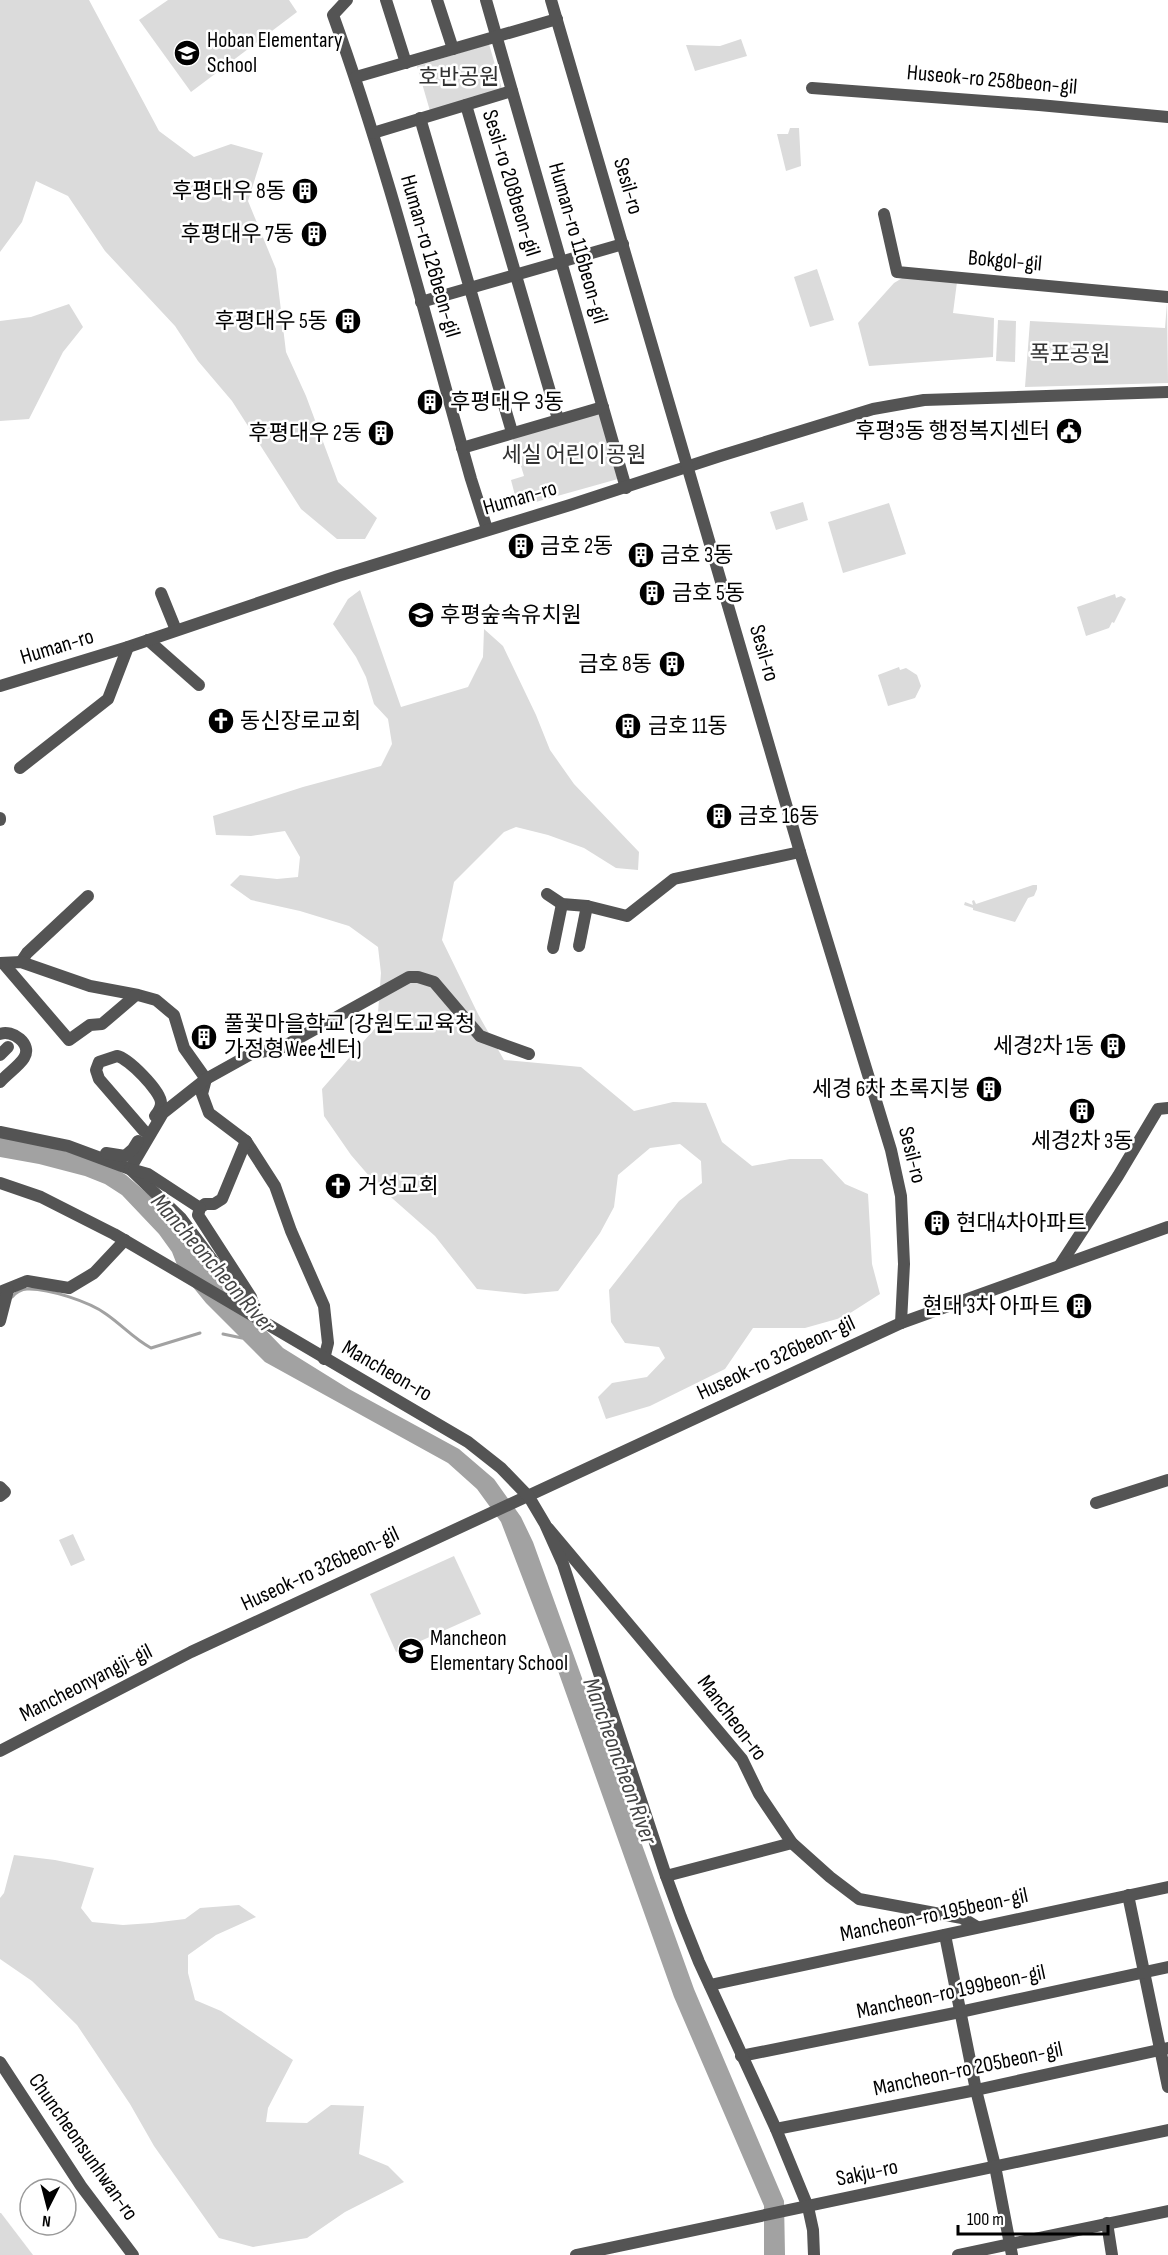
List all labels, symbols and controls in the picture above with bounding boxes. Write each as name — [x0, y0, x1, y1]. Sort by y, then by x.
place label: Hoban Elementary School — [207, 27, 343, 79]
school or university icon: Hoban Elementary School — [172, 38, 202, 68]
street label: Huseok-ro 258beon-gil — [906, 59, 1078, 101]
park label: 호반공원 — [419, 64, 499, 91]
street label: Sesil-ro 208beon-gil — [476, 107, 546, 259]
street label: Sesil-ro — [607, 155, 649, 217]
street label: Human-ro 116beon-gil — [542, 159, 614, 327]
street label: Human-ro 126beon-gil — [394, 172, 466, 340]
building icon: 후평대우 8동 — [290, 176, 320, 206]
place label: 후평대우 8동 — [172, 178, 286, 205]
building icon: 후평대우 7동 — [299, 219, 329, 249]
place label: 후평대우 7동 — [181, 221, 294, 248]
street label: Bokgol-gil — [967, 244, 1043, 278]
building icon: 후평대우 5동 — [333, 306, 363, 336]
place label: 후평대우 5동 — [214, 308, 328, 335]
park label: 폭포공원 — [1030, 341, 1110, 368]
building icon: 후평대우 3동 — [415, 387, 445, 417]
place label: 후평대우 3동 — [450, 389, 564, 416]
public building icon: 후평3동 행정복지센터 — [1054, 416, 1084, 446]
building icon: 후평대우 2동 — [366, 418, 396, 448]
place label: 후평3동 행정복지센터 — [855, 418, 1050, 445]
place label: 후평대우 2동 — [248, 420, 362, 447]
park label: 세실 어린이공원 — [501, 442, 647, 469]
street label: Human-ro — [480, 475, 560, 521]
building icon: 금호 2동 — [506, 531, 536, 561]
place label: 금호 2동 — [540, 533, 613, 560]
building icon: 금호 3동 — [626, 540, 656, 570]
place label: 금호 3동 — [660, 542, 733, 569]
building icon: 금호 5동 — [637, 578, 667, 608]
place label: 금호 5동 — [672, 580, 745, 607]
school or university icon: 후평숲속유치원 — [406, 600, 436, 630]
place label: 후평숲속유치원 — [440, 602, 582, 629]
street label: Sesil-ro — [743, 622, 785, 684]
street label: Human-ro — [17, 623, 97, 671]
building icon: 금호 8동 — [657, 649, 687, 679]
place label: 금호 8동 — [578, 651, 652, 678]
church icon: 동신장로교회 — [206, 706, 236, 736]
place label: 동신장로교회 — [240, 708, 361, 735]
building icon: 금호 11동 — [613, 711, 643, 741]
place label: 금호 11동 — [648, 713, 728, 740]
building icon: 금호 16동 — [704, 801, 734, 831]
place label: 금호 16동 — [738, 803, 820, 830]
place label: 풀꽃마을학교 (강원도교육청 가정형Wee센터) — [224, 1011, 475, 1063]
building icon: 풀꽃마을학교 (강원도교육청 가정형Wee센터) — [189, 1022, 219, 1052]
building icon: 세경2차 1동 — [1098, 1031, 1128, 1061]
place label: 세경2차 1동 — [993, 1033, 1094, 1060]
building icon: 세경 6차 초록지붕 — [974, 1074, 1004, 1104]
place label: 세경 6차 초록지붕 — [812, 1076, 970, 1103]
building icon: 세경2차 3동 — [1067, 1096, 1097, 1126]
street label: Sesil-ro — [892, 1124, 932, 1186]
place label: 세경2차 3동 — [1031, 1128, 1133, 1155]
church icon: 거성교회 — [323, 1171, 353, 1201]
place label: 거성교회 — [358, 1173, 439, 1200]
water label: Mancheoncheon River — [145, 1187, 282, 1339]
building icon: 현대4차아파트 — [922, 1208, 952, 1238]
place label: 현대4차아파트 — [956, 1210, 1087, 1237]
building icon: 현대 3차 아파트 — [1064, 1291, 1094, 1321]
place label: 현대 3차 아파트 — [922, 1293, 1060, 1320]
street label: Huseok-ro 326beon-gil — [693, 1310, 859, 1406]
street label: Mancheon-ro — [337, 1334, 437, 1408]
street label: Huseok-ro 326beon-gil — [237, 1521, 403, 1617]
place label: Mancheon Elementary School — [430, 1625, 568, 1677]
school or university icon: Mancheon Elementary School — [396, 1636, 426, 1666]
street label: Mancheonyangji-gil — [15, 1638, 157, 1728]
street label: Mancheon-ro — [691, 1670, 773, 1766]
water label: Mancheoncheon River — [576, 1674, 664, 1849]
street label: Mancheon-ro 195beon-gil — [837, 1882, 1031, 1948]
street label: Mancheon-ro 199beon-gil — [854, 1959, 1048, 2025]
street label: Mancheon-ro 205beon-gil — [871, 2036, 1065, 2102]
street label: Chuncheonsunhwan-ro — [22, 2068, 144, 2226]
street label: Sakju-ro — [834, 2153, 900, 2193]
north arrow — [18, 2177, 78, 2237]
scale bar — [958, 2198, 1108, 2236]
text: 100 m — [967, 2209, 1004, 2230]
text: N — [41, 2211, 52, 2230]

